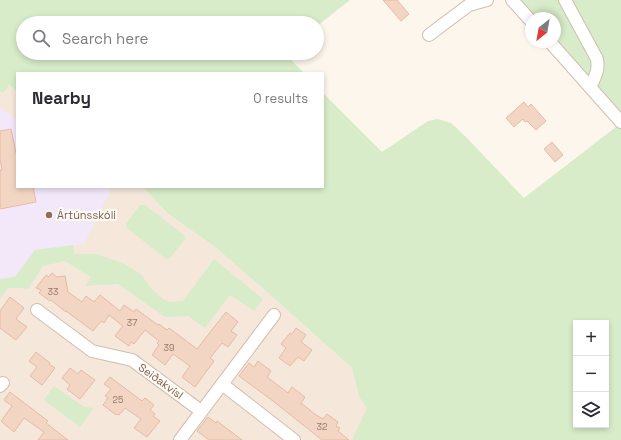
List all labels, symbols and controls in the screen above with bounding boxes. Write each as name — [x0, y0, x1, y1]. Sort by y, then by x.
north arrow — [525, 12, 561, 48]
search box — [16, 16, 324, 60]
icon: search — [30, 27, 52, 49]
text: Search here — [62, 29, 148, 48]
text: Nearby — [32, 87, 91, 109]
text: 0 results — [253, 90, 308, 107]
place label: Ártúnsskóli — [57, 208, 116, 222]
marker: Ártúnsskóli — [44, 210, 54, 220]
house number: 33 — [48, 286, 58, 298]
house number: 37 — [127, 317, 137, 329]
map controls — [573, 320, 609, 428]
button: + — [573, 320, 609, 356]
house number: 39 — [164, 342, 174, 354]
button: − — [573, 356, 609, 392]
street label: Seiðakvísl — [136, 360, 186, 402]
button: layers — [573, 392, 609, 428]
house number: 25 — [113, 394, 123, 406]
house number: 32 — [317, 421, 327, 433]

